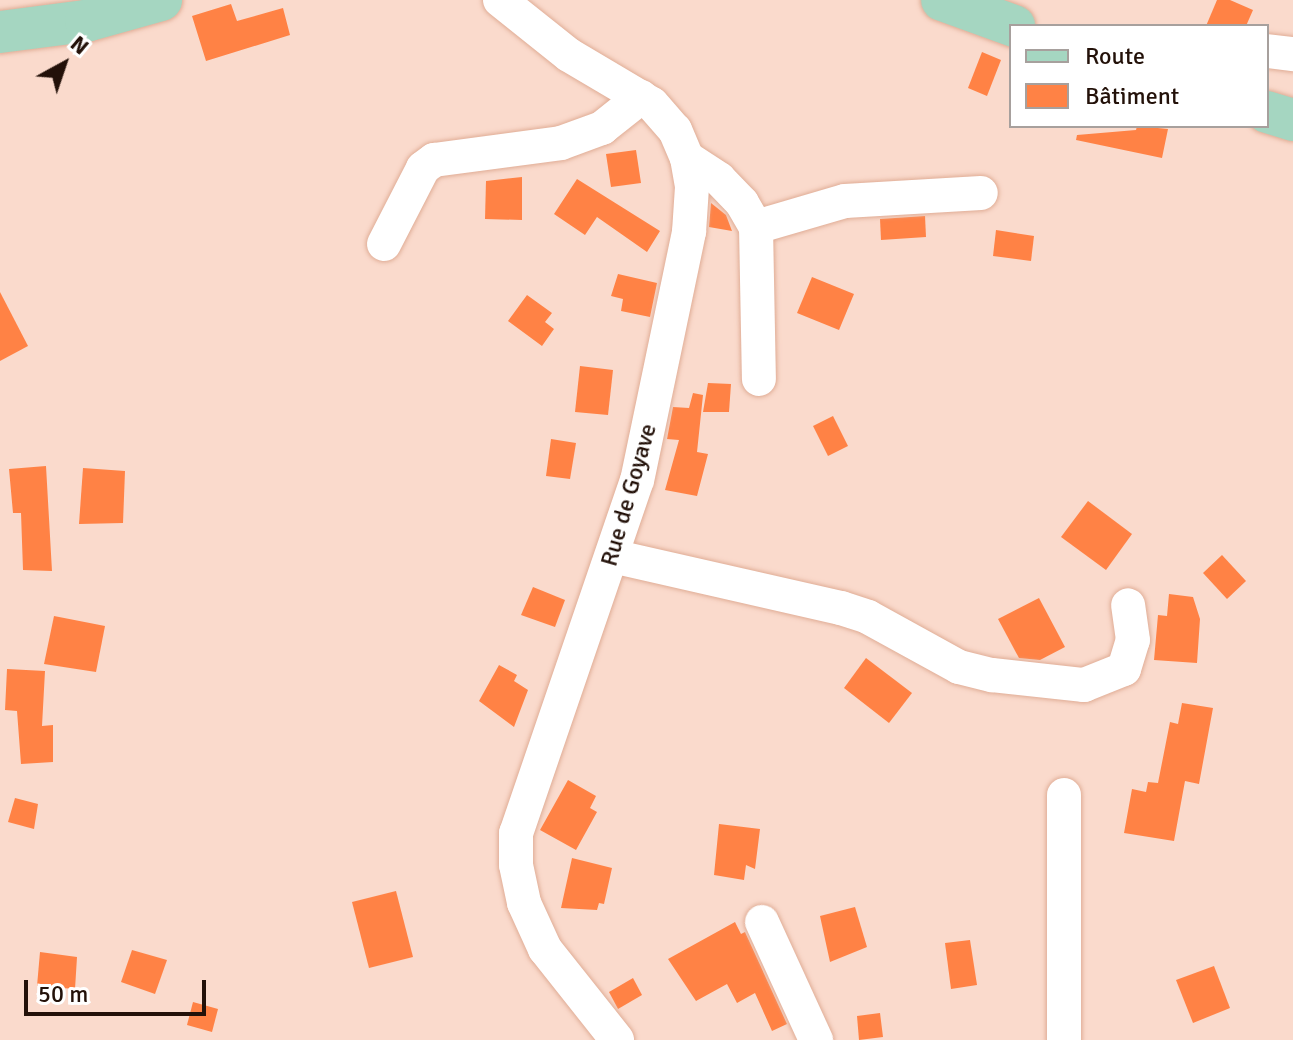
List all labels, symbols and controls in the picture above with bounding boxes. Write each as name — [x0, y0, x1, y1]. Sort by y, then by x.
north arrow — [24, 24, 104, 104]
legend — [1009, 24, 1269, 128]
text: N — [65, 30, 94, 60]
text: Route — [1085, 41, 1145, 71]
text: Bâtiment — [1085, 81, 1179, 111]
street label: Rue de Goyave — [595, 420, 663, 570]
scale bar — [28, 964, 210, 1014]
text: 50 m — [38, 979, 88, 1009]

